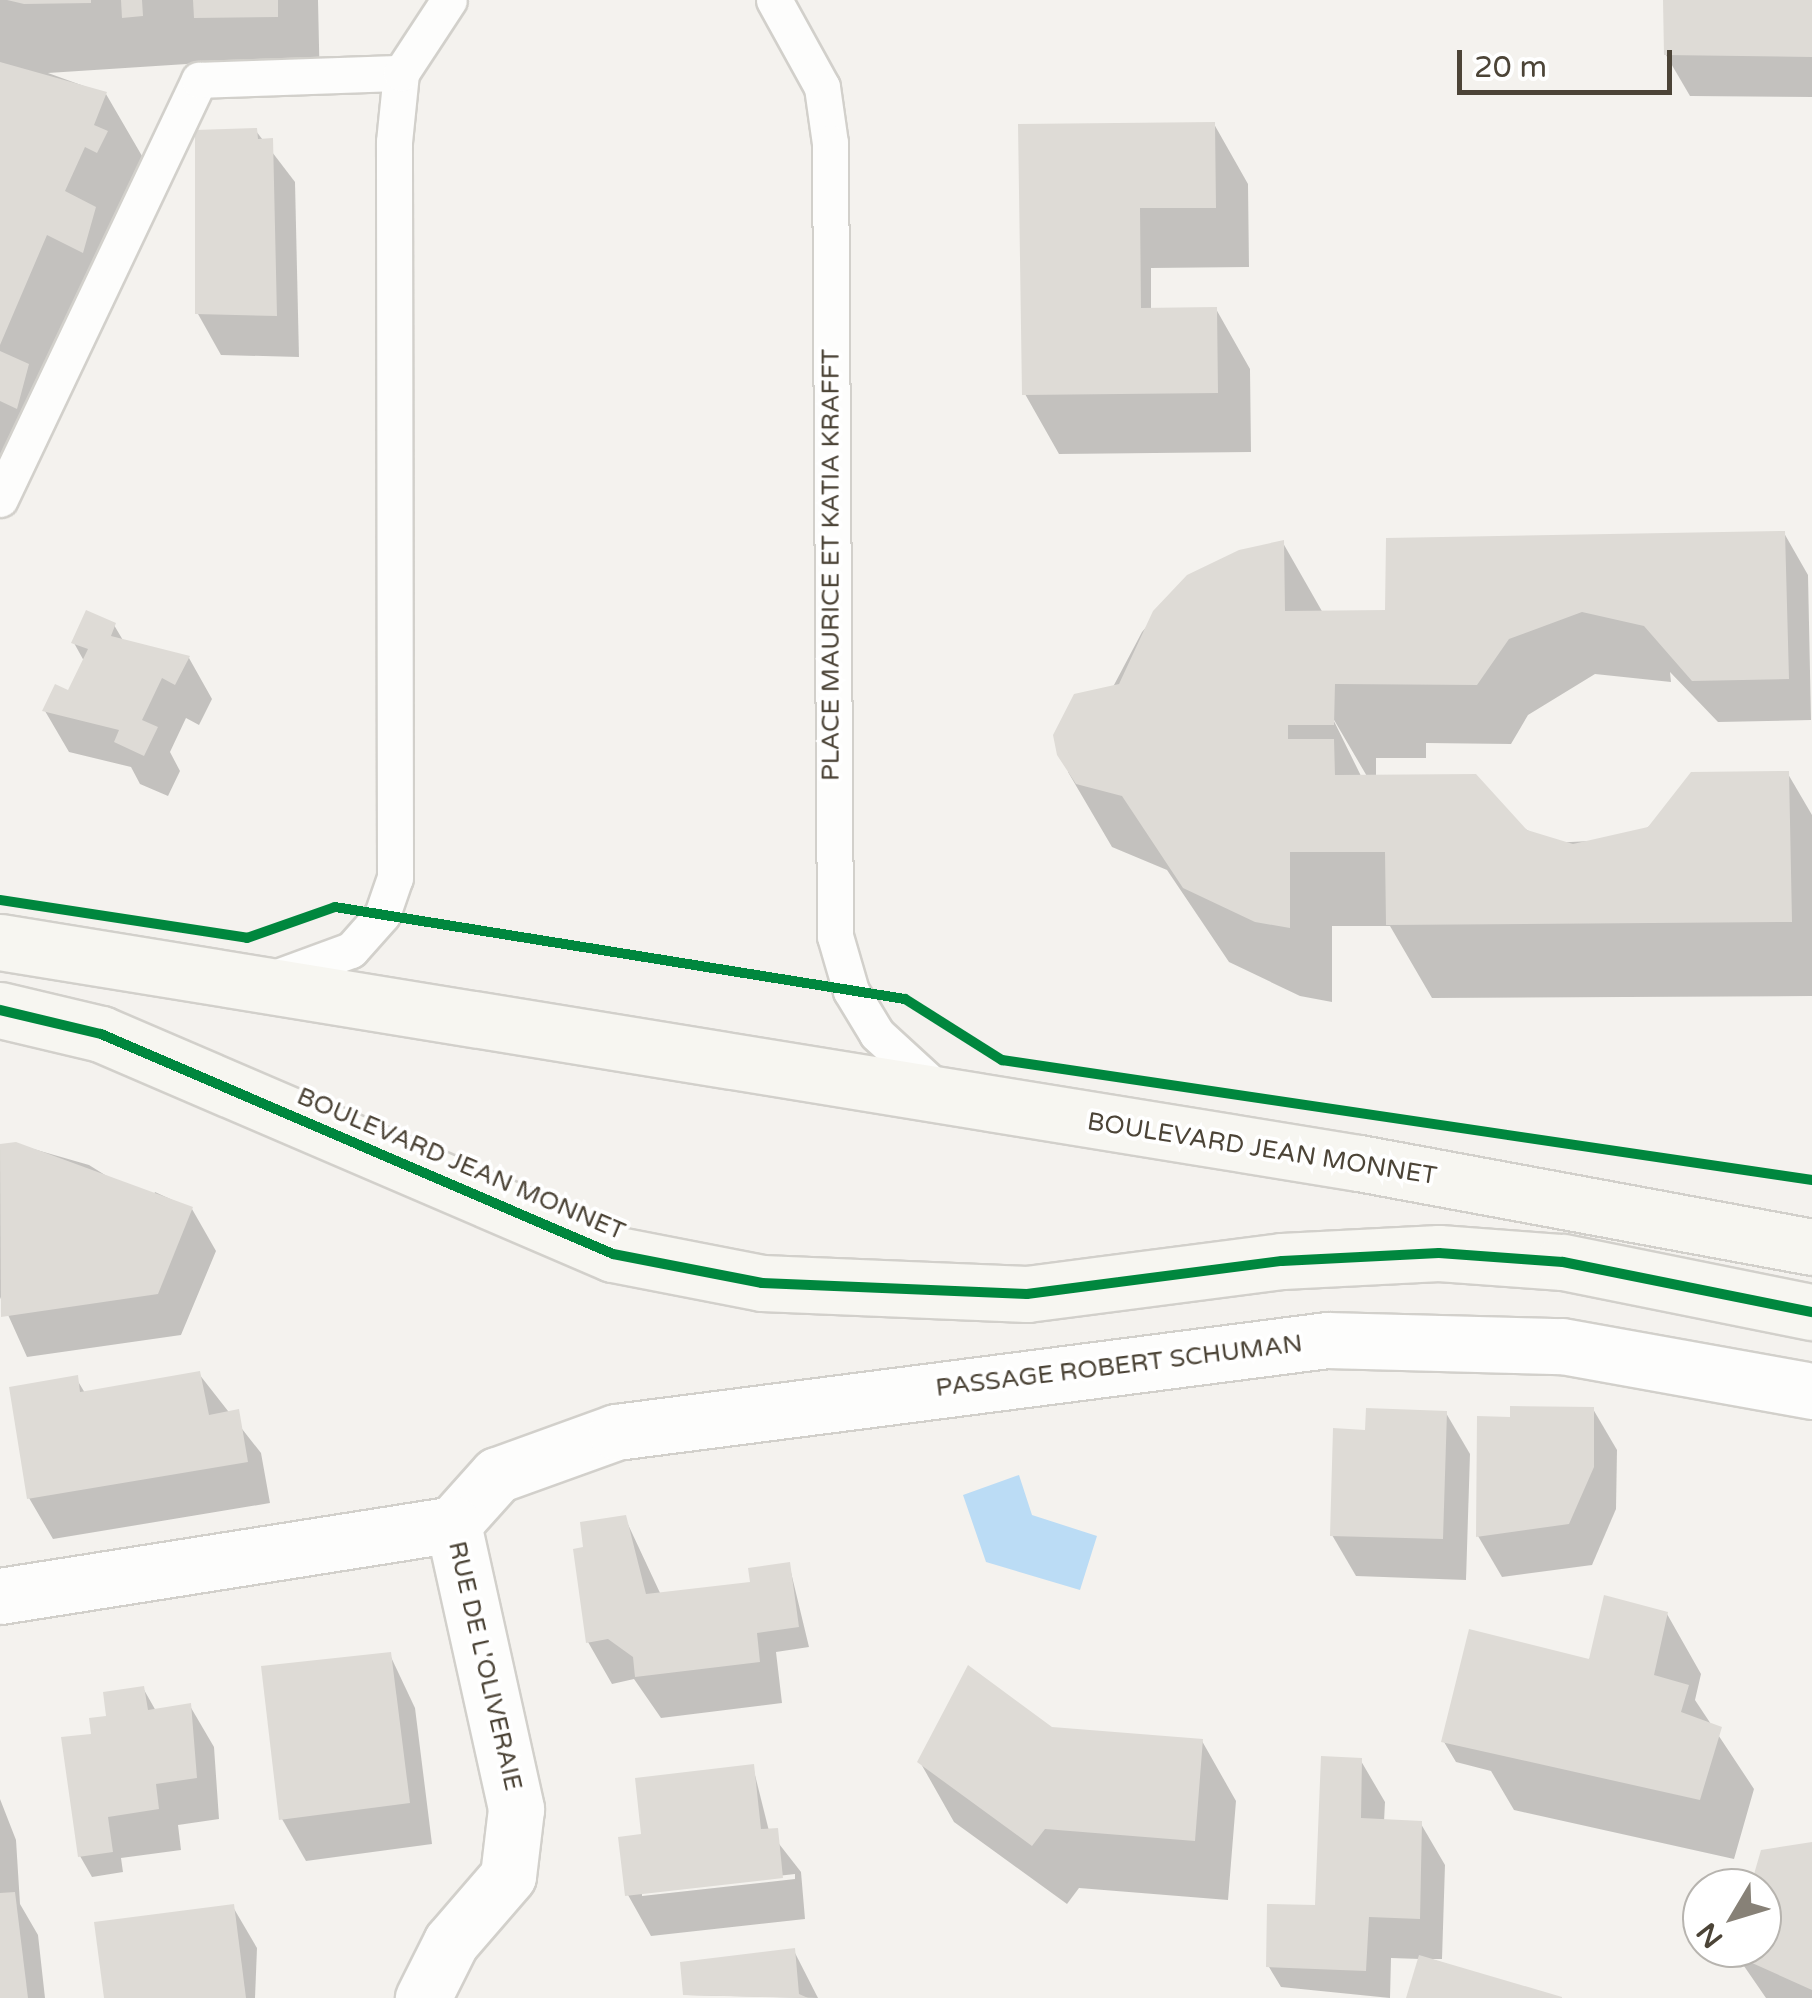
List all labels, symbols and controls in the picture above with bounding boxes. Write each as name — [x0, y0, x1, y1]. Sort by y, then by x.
scale bar — [1462, 30, 1677, 92]
text: 20 m — [1474, 49, 1547, 86]
street label: PLACE MAURICE ET KATIA KRAFFT — [816, 349, 846, 781]
street label: BOULEVARD JEAN MONNET — [292, 1081, 630, 1247]
street label: BOULEVARD JEAN MONNET — [1085, 1107, 1439, 1191]
street label: PASSAGE ROBERT SCHUMAN — [934, 1329, 1304, 1403]
street label: RUE DE L'OLIVERAIE — [442, 1538, 528, 1794]
north arrow — [1682, 1868, 1782, 1968]
text: N — [1690, 1916, 1730, 1955]

